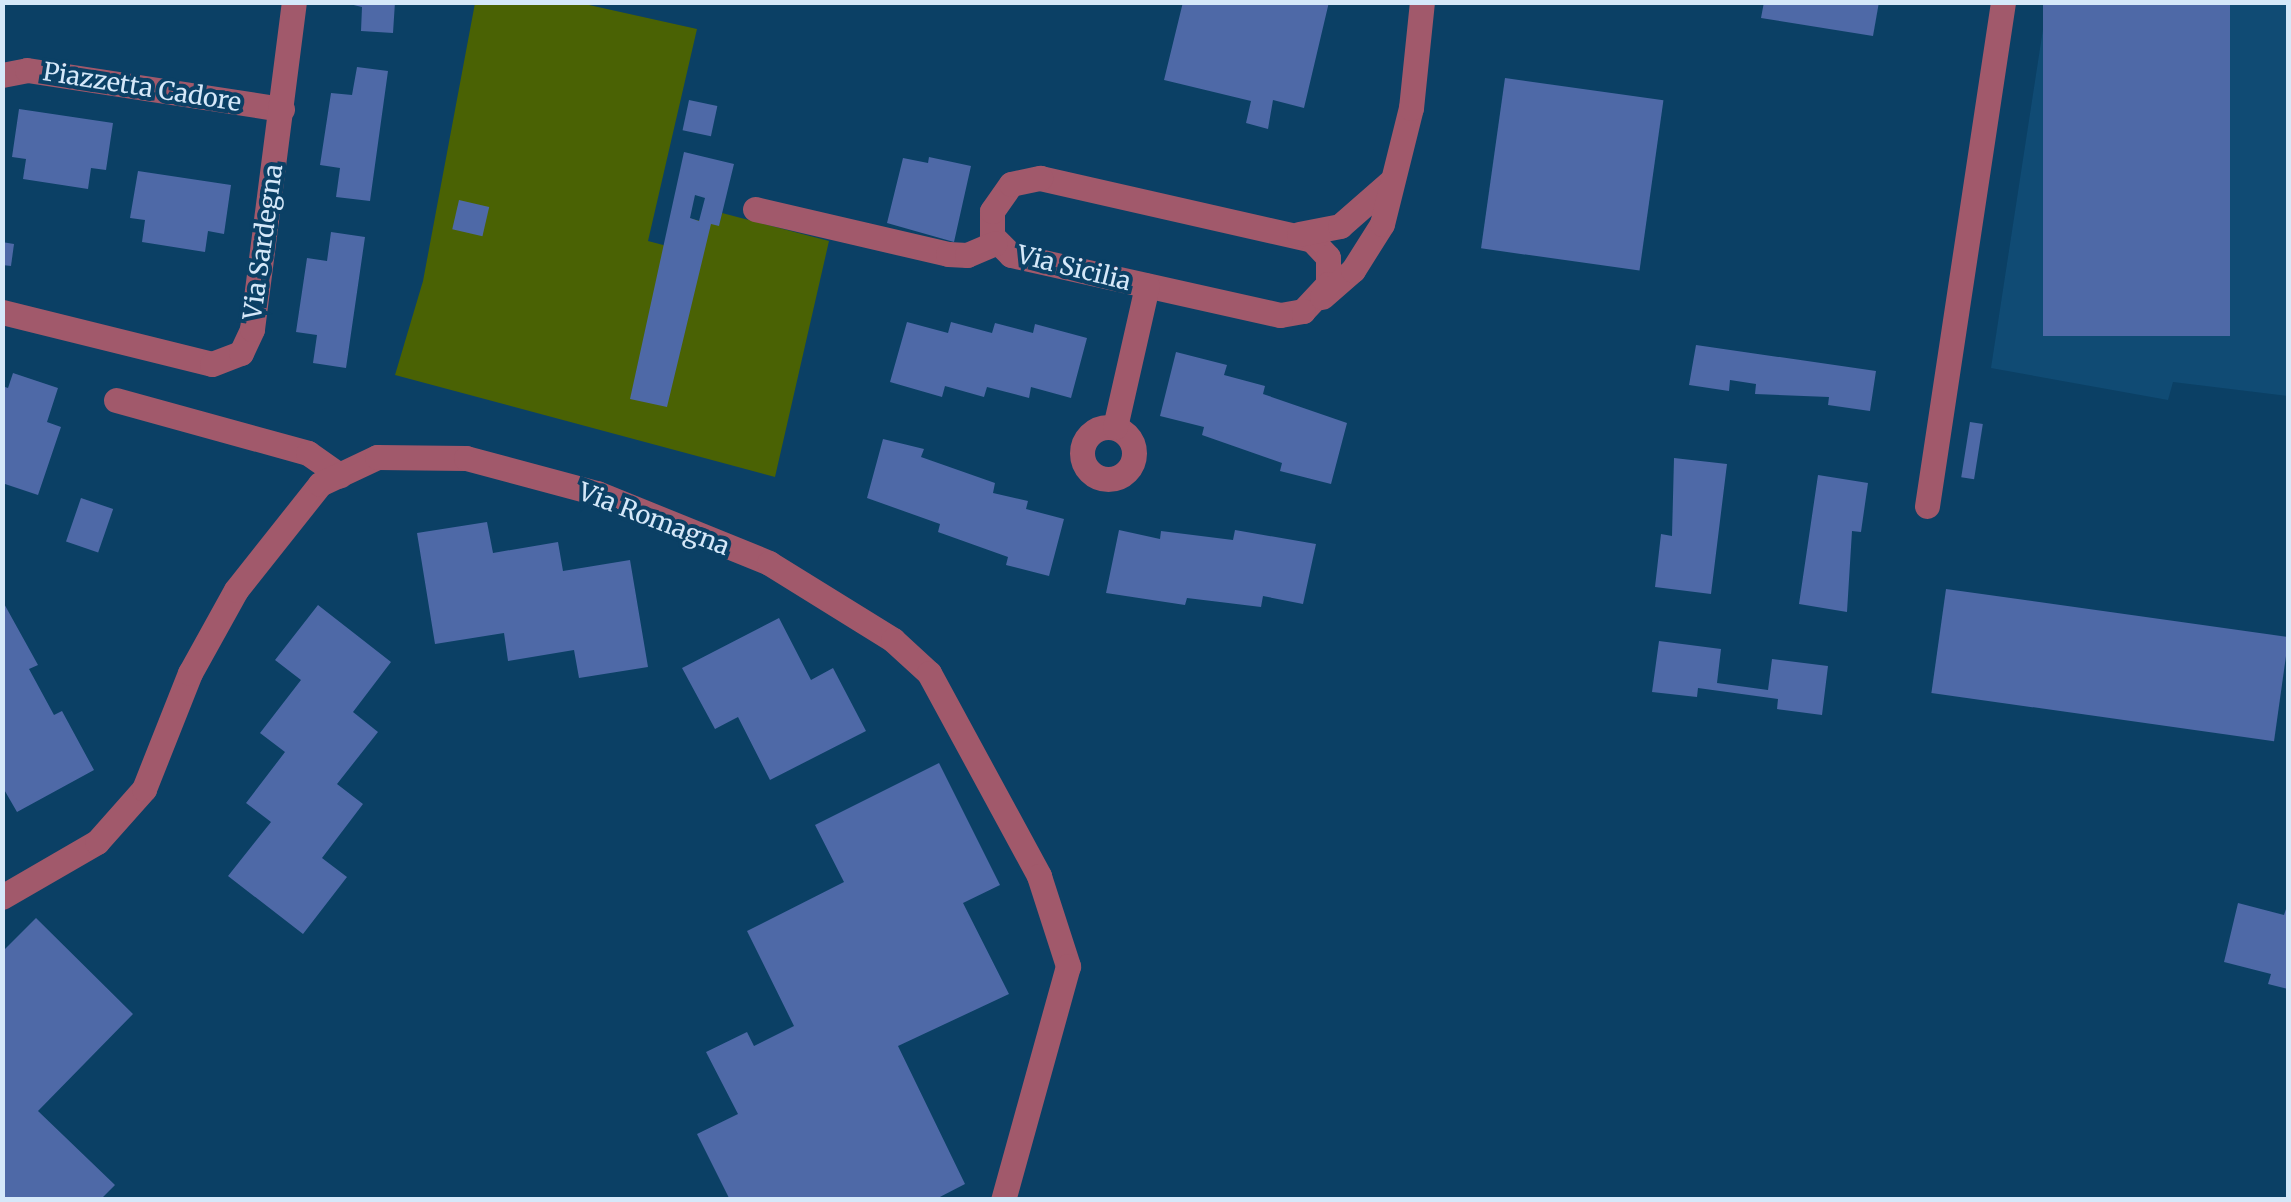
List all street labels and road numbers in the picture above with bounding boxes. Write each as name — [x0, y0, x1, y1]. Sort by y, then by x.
street label: Piazzetta Cadore — [41, 57, 243, 117]
street label: Via Sardegna — [237, 162, 289, 322]
street label: Via Sicilia — [1014, 239, 1134, 297]
street label: Via Romagna — [574, 476, 734, 562]

